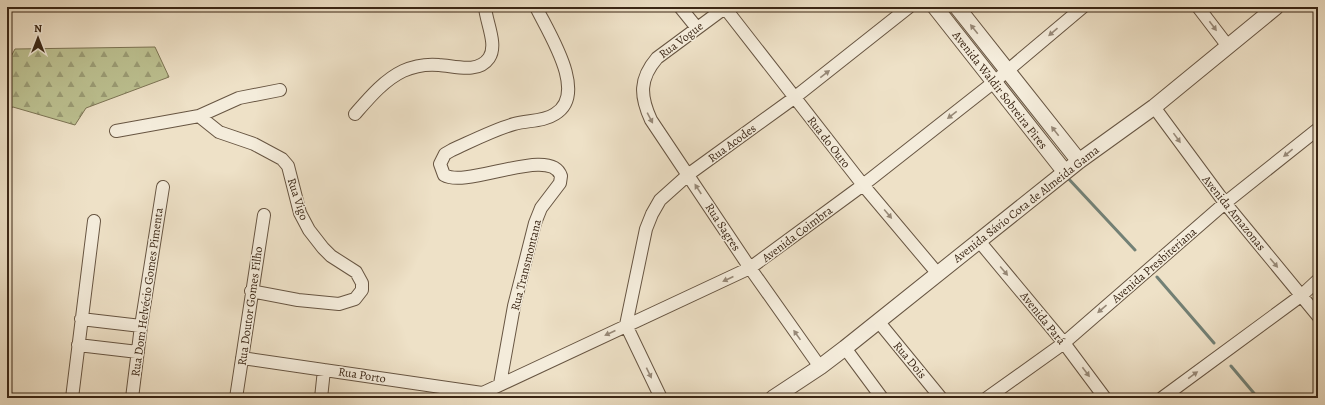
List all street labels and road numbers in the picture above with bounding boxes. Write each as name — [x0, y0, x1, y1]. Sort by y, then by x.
street label: Rua Vogue — [656, 18, 706, 62]
street label: Avenida Waldir Sobreira Pires — [948, 27, 1051, 152]
street label: Rua do Ouro — [804, 113, 854, 171]
street label: Rua Acodes — [705, 120, 759, 166]
street label: Avenida Sávio Cota de Almeida Gama — [949, 142, 1103, 267]
street label: Avenida Amazonas — [1198, 171, 1269, 254]
street label: Rua Vigo — [284, 176, 312, 222]
street label: Rua Sagres — [702, 200, 744, 254]
street label: Avenida Coimbra — [758, 202, 836, 266]
street label: Rua Dom Helvécio Gomes Pimenta — [127, 206, 167, 377]
street label: Rua Transmontana — [507, 217, 545, 312]
street label: Avenida Presbiteriana — [1107, 223, 1200, 307]
street label: Rua Doutor Gomes Filho — [234, 245, 266, 367]
street label: Avenida Pará — [1016, 287, 1070, 348]
street label: Rua Dois — [890, 338, 930, 382]
street label: Rua Porto — [337, 363, 387, 387]

